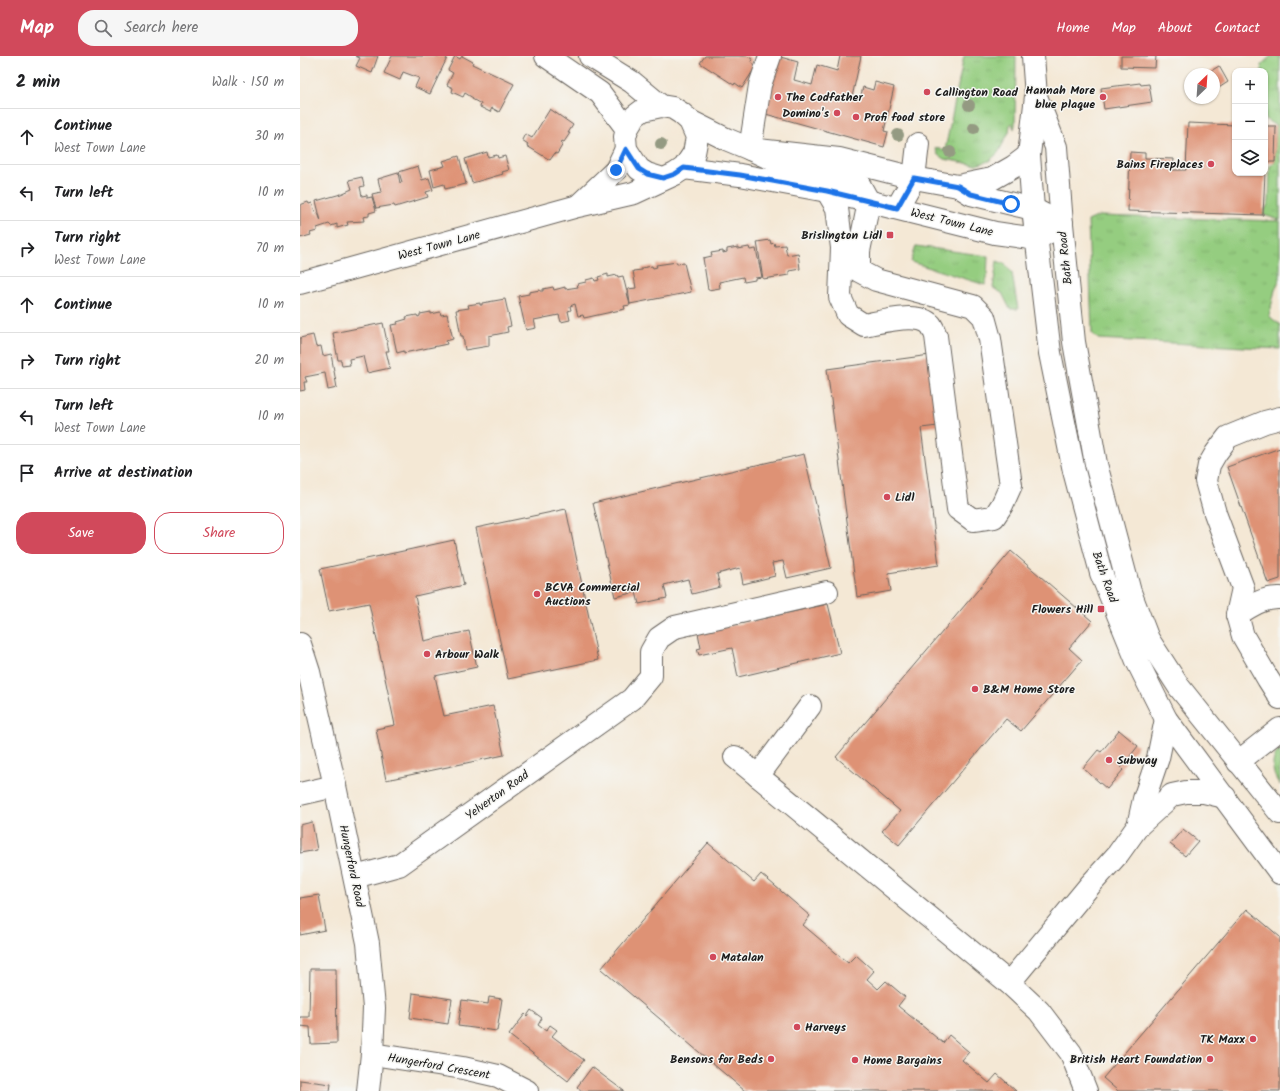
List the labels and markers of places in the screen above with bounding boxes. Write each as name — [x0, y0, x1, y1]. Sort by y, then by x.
place label: Hannah More blue plaque — [1026, 81, 1095, 114]
place label: Callington Road — [935, 83, 1018, 102]
marker: Callington Road — [922, 87, 932, 97]
place label: The Codfather — [786, 88, 863, 107]
marker: The Codfather — [773, 92, 783, 102]
marker: Hannah More blue plaque — [1098, 92, 1108, 102]
place label: Domino's — [782, 104, 829, 123]
marker: Domino's — [832, 108, 842, 118]
place label: Profi food store — [864, 108, 945, 127]
marker: Profi food store — [851, 112, 861, 122]
place label: Bains Fireplaces — [1116, 155, 1203, 174]
marker: Bains Fireplaces — [1206, 159, 1216, 169]
place label: Brislington Lidl — [801, 226, 883, 245]
marker: Brislington Lidl — [885, 230, 895, 240]
place label: Lidl — [895, 488, 915, 507]
marker: Lidl — [882, 492, 892, 502]
place label: BCVA Commercial Auctions — [545, 578, 640, 611]
marker: BCVA Commercial Auctions — [532, 589, 542, 599]
place label: Flowers Hill — [1032, 600, 1094, 619]
marker: Flowers Hill — [1096, 604, 1106, 614]
place label: Arbour Walk — [435, 645, 500, 664]
marker: Arbour Walk — [422, 649, 432, 659]
place label: B&M Home Store — [983, 680, 1075, 699]
marker: B&M Home Store — [970, 684, 980, 694]
place label: Subway — [1117, 751, 1158, 770]
marker: Subway — [1104, 755, 1114, 765]
place label: Matalan — [721, 948, 764, 967]
marker: Matalan — [708, 952, 718, 962]
place label: Harveys — [805, 1018, 846, 1037]
marker: Harveys — [792, 1022, 802, 1032]
place label: TK Maxx — [1200, 1030, 1245, 1049]
marker: TK Maxx — [1248, 1034, 1258, 1044]
place label: Bensons for Beds — [670, 1050, 763, 1069]
place label: British Heart Foundation — [1070, 1050, 1202, 1069]
place label: Home Bargains — [863, 1051, 942, 1070]
marker: Bensons for Beds — [766, 1054, 776, 1064]
marker: British Heart Foundation — [1205, 1054, 1215, 1064]
marker: Home Bargains — [850, 1055, 860, 1065]

